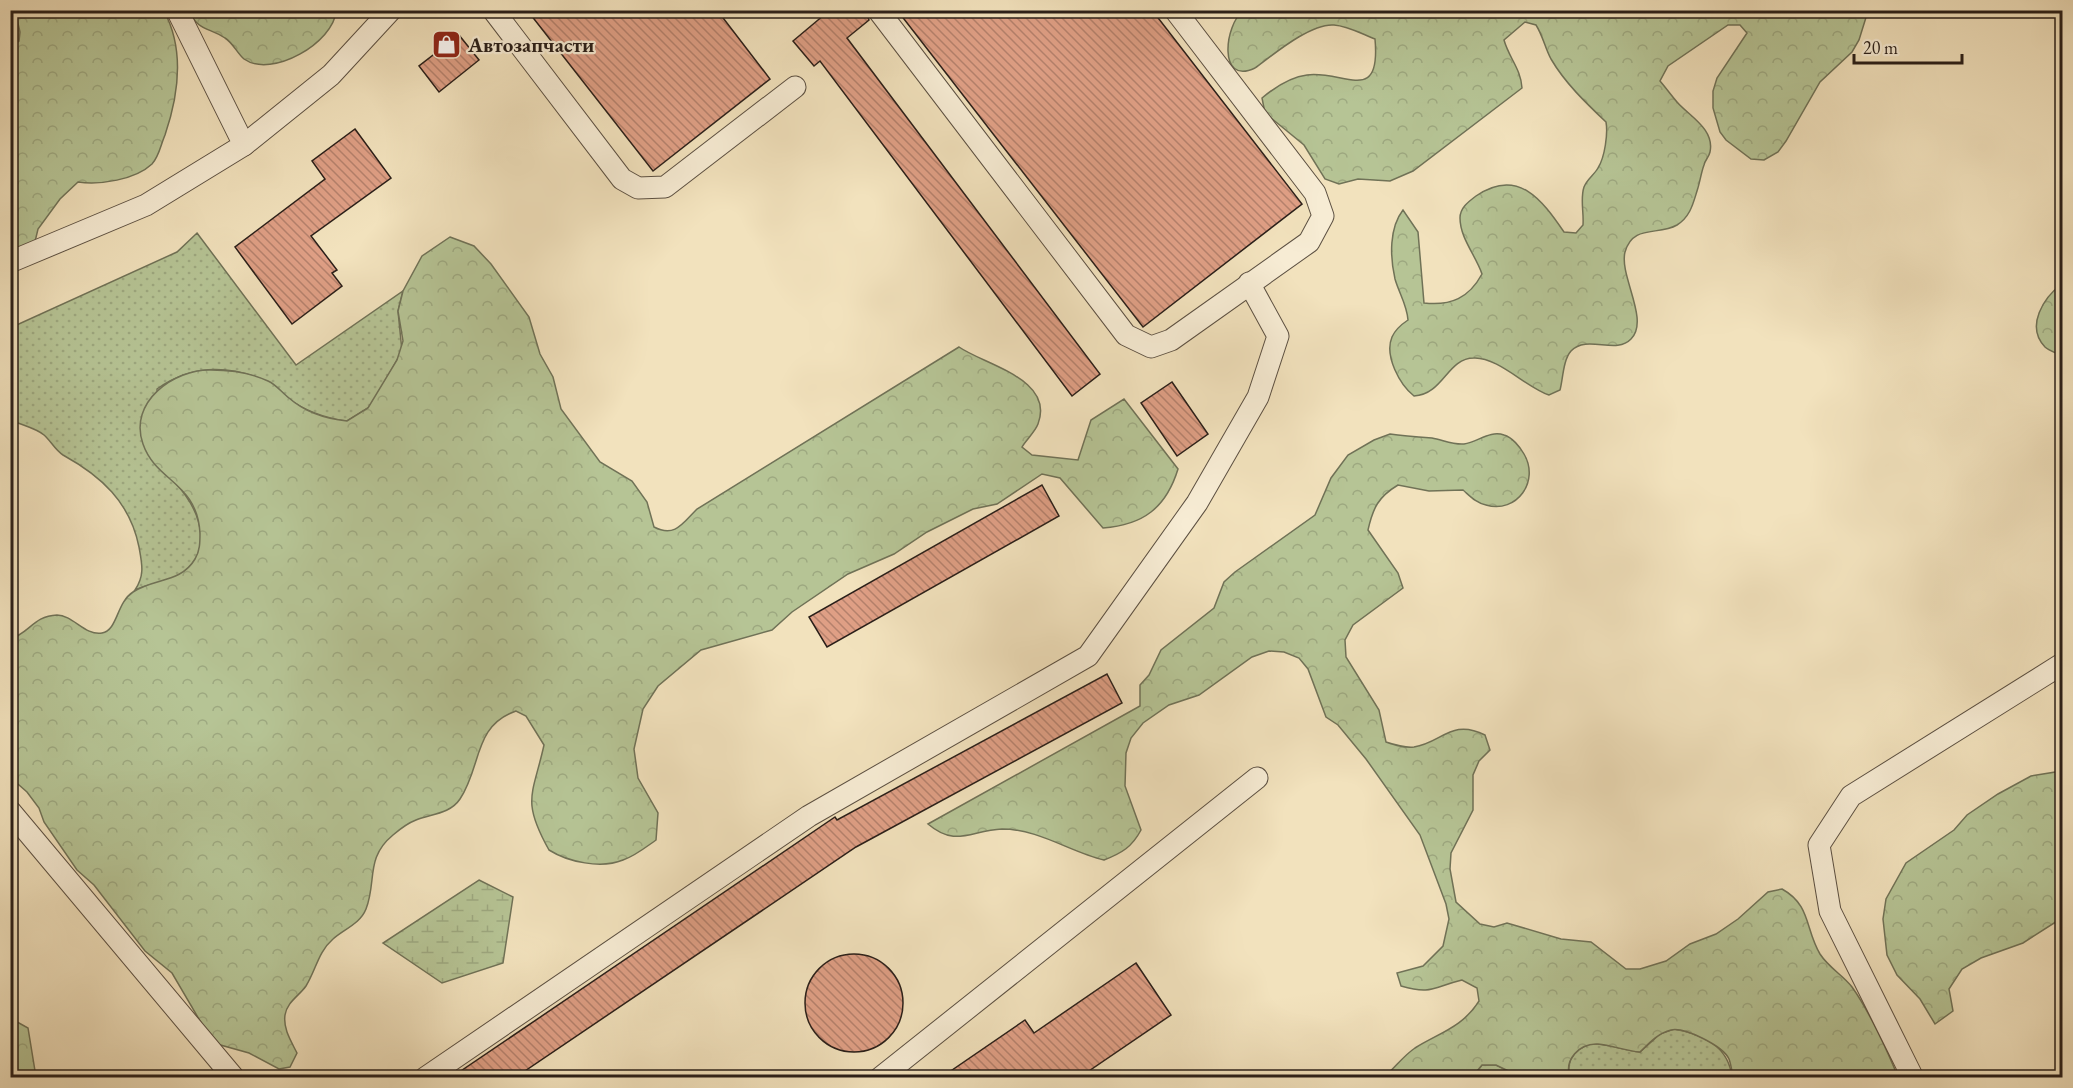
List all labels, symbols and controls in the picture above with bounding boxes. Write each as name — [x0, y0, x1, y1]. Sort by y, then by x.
scale bar — [1854, 27, 1962, 65]
shop icon: Автозапчасти — [431, 28, 463, 60]
place label: Автозапчасти — [467, 31, 594, 58]
text: 20 m — [1863, 36, 1898, 59]

